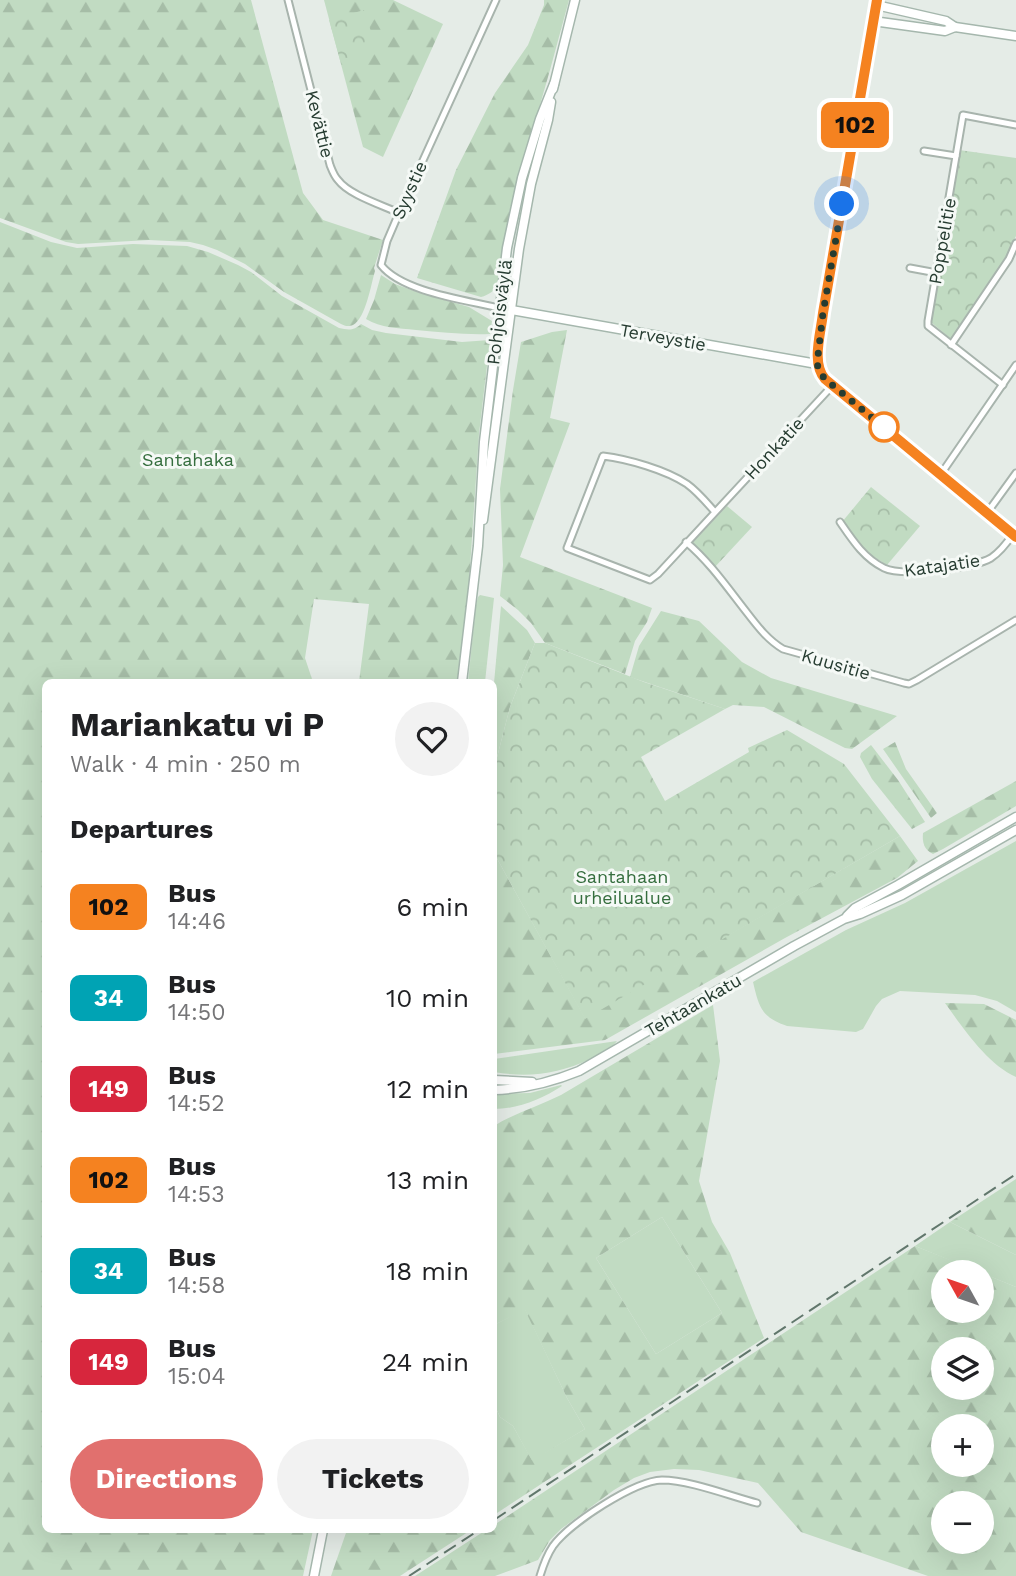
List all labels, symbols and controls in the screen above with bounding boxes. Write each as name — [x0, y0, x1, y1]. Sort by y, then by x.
street label: Kevättie — [301, 88, 339, 160]
line badge: 102 — [815, 102, 895, 148]
text: 102 — [835, 111, 875, 139]
street label: Syystie — [387, 158, 431, 222]
your location — [824, 186, 859, 221]
street label: Poppelitie — [924, 196, 960, 286]
street label: Pohjoisväylä — [482, 258, 516, 366]
street label: Terveystie — [618, 319, 708, 355]
street label: Honkatie — [740, 412, 808, 484]
unlabelled marker — [869, 412, 899, 442]
park label: Santahaka — [142, 449, 234, 470]
street label: Katajatie — [903, 549, 981, 581]
street label: Kuusitie — [799, 644, 873, 684]
button: heart — [395, 702, 469, 776]
text: Mariankatu vi P — [70, 705, 324, 744]
text: Walk · 4 min · 250 m — [70, 751, 301, 778]
text: Departures — [70, 814, 213, 844]
park label: Santahaan urheilualue — [573, 866, 671, 908]
text: Bus — [168, 878, 216, 908]
text: 6 min — [397, 892, 469, 922]
text: 102 — [88, 893, 129, 921]
text: 14:46 — [168, 908, 226, 935]
text: Bus — [168, 969, 216, 999]
street label: Tehtaankatu — [641, 969, 745, 1041]
text: 10 min — [386, 983, 469, 1013]
text: 34 — [94, 984, 123, 1012]
text: 14:50 — [168, 999, 226, 1026]
text: Bus — [168, 1060, 216, 1090]
text: 12 min — [387, 1074, 469, 1104]
text: 149 — [88, 1075, 129, 1103]
text: 14:52 — [168, 1090, 225, 1117]
text: Bus — [168, 1151, 216, 1181]
text: 13 min — [387, 1165, 469, 1195]
text: 102 — [88, 1166, 129, 1194]
text: 14:53 — [168, 1181, 225, 1208]
text: Bus — [168, 1242, 216, 1272]
text: 18 min — [386, 1256, 469, 1286]
text: 34 — [94, 1257, 123, 1285]
north arrow — [931, 1260, 994, 1323]
map controls — [931, 1260, 994, 1554]
text: 14:58 — [168, 1272, 225, 1299]
text: Bus — [168, 1333, 216, 1363]
button: layers — [931, 1337, 994, 1400]
text: 24 min — [382, 1347, 469, 1377]
text: 149 — [88, 1348, 129, 1376]
text: 15:04 — [168, 1363, 226, 1390]
button: + — [931, 1414, 994, 1477]
button: Directions — [70, 1439, 263, 1519]
button: Tickets — [277, 1439, 469, 1519]
button: − — [931, 1491, 994, 1554]

